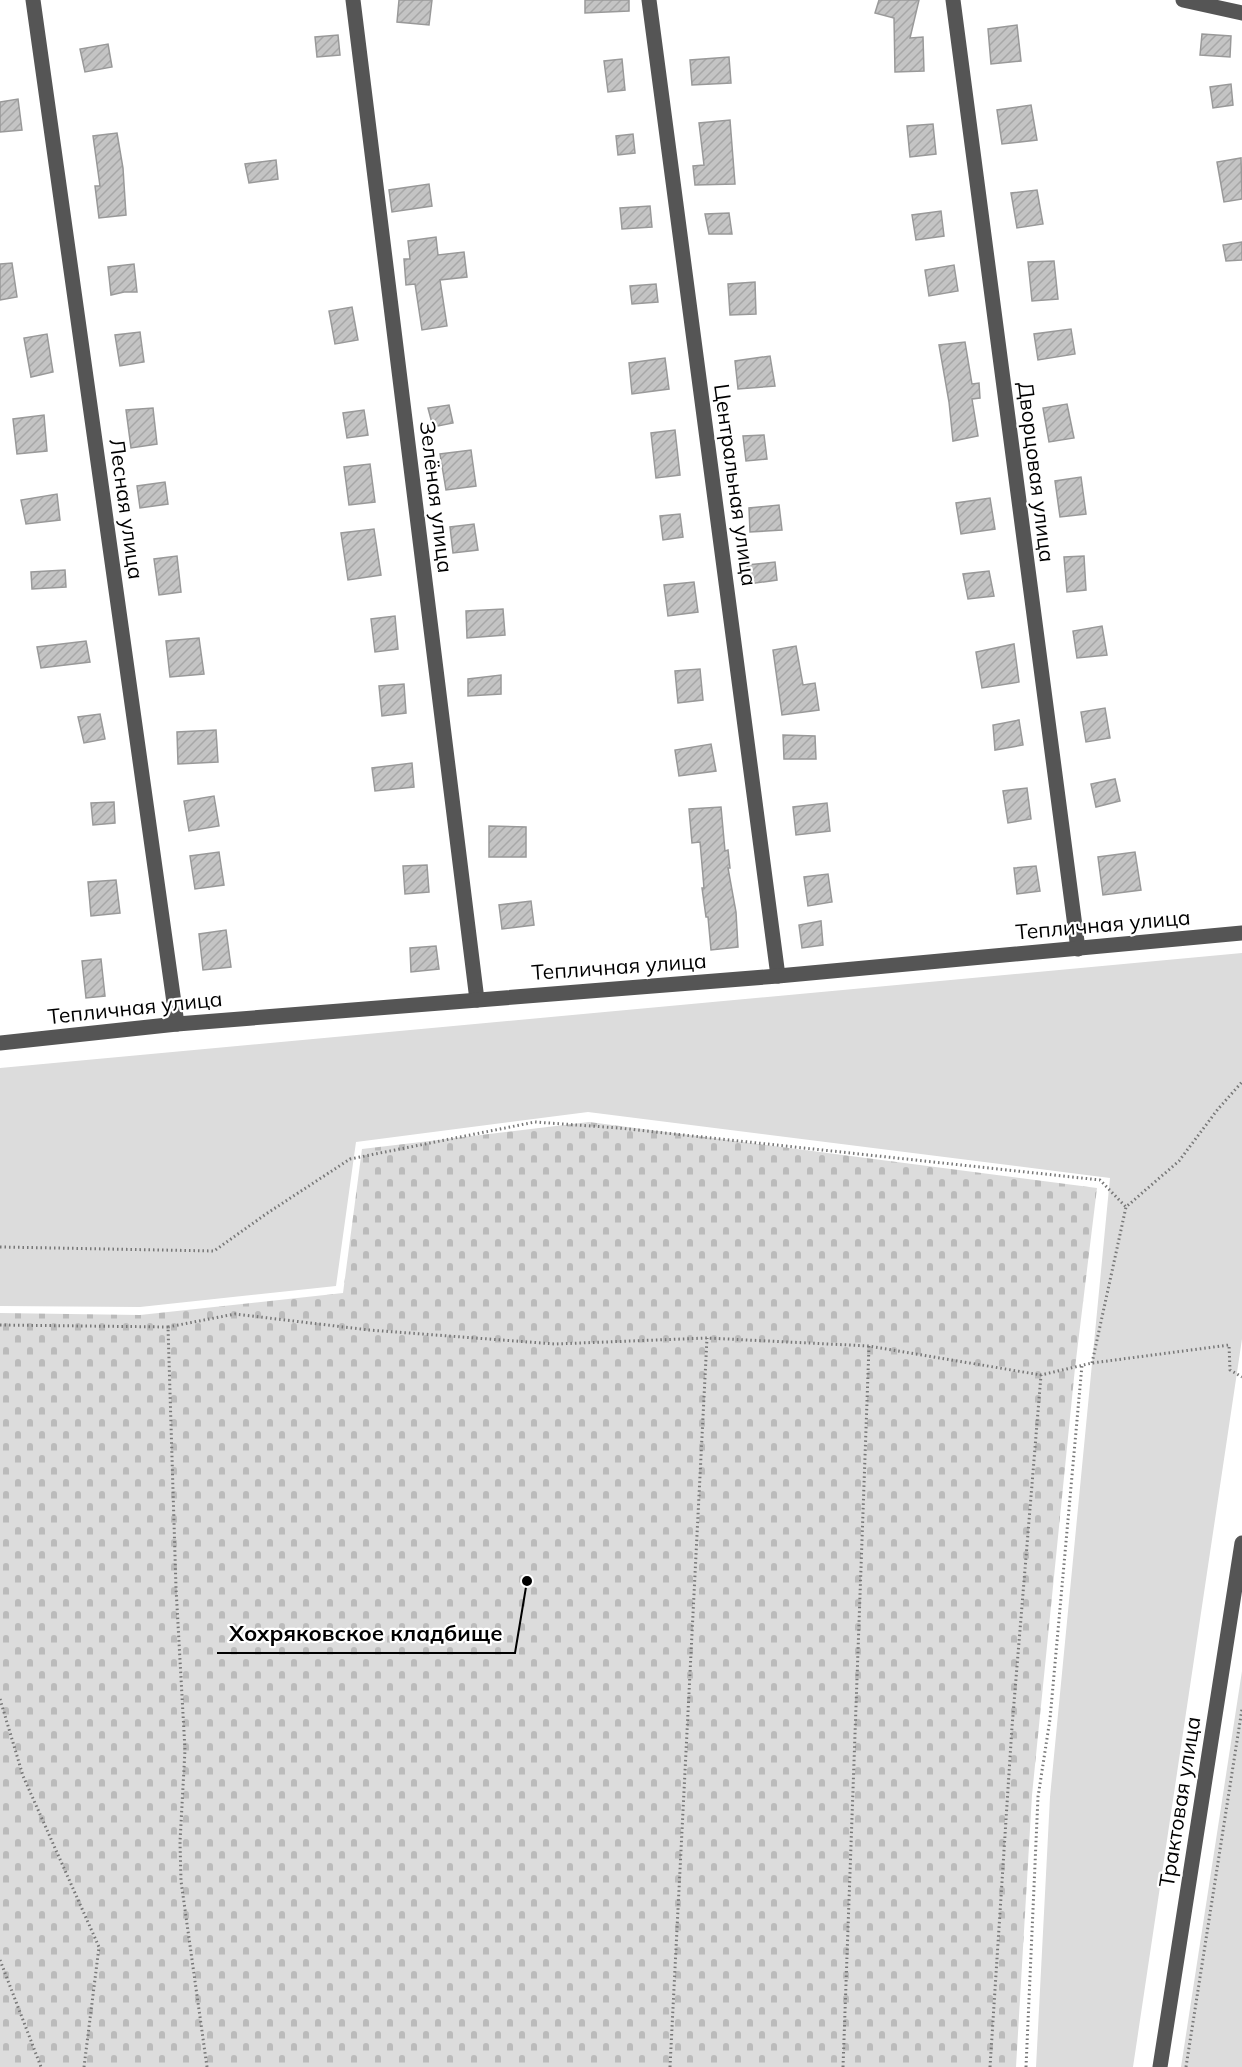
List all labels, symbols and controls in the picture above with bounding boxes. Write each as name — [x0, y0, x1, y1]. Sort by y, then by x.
street label: Дворцовая улица — [1013, 380, 1061, 563]
street label: Центральная улица — [709, 382, 763, 588]
street label: Зелёная улица — [415, 419, 459, 574]
street label: Лесная улица — [104, 437, 150, 581]
street label: Тепличная улица — [1014, 903, 1191, 945]
street label: Тепличная улица — [531, 947, 707, 985]
street label: Тепличная улица — [46, 985, 223, 1029]
callout: Хохряковское кладбище — [217, 1613, 515, 1653]
text: Хохряковское кладбище — [228, 1619, 503, 1647]
street label: Трактовая улица — [1153, 1715, 1205, 1889]

